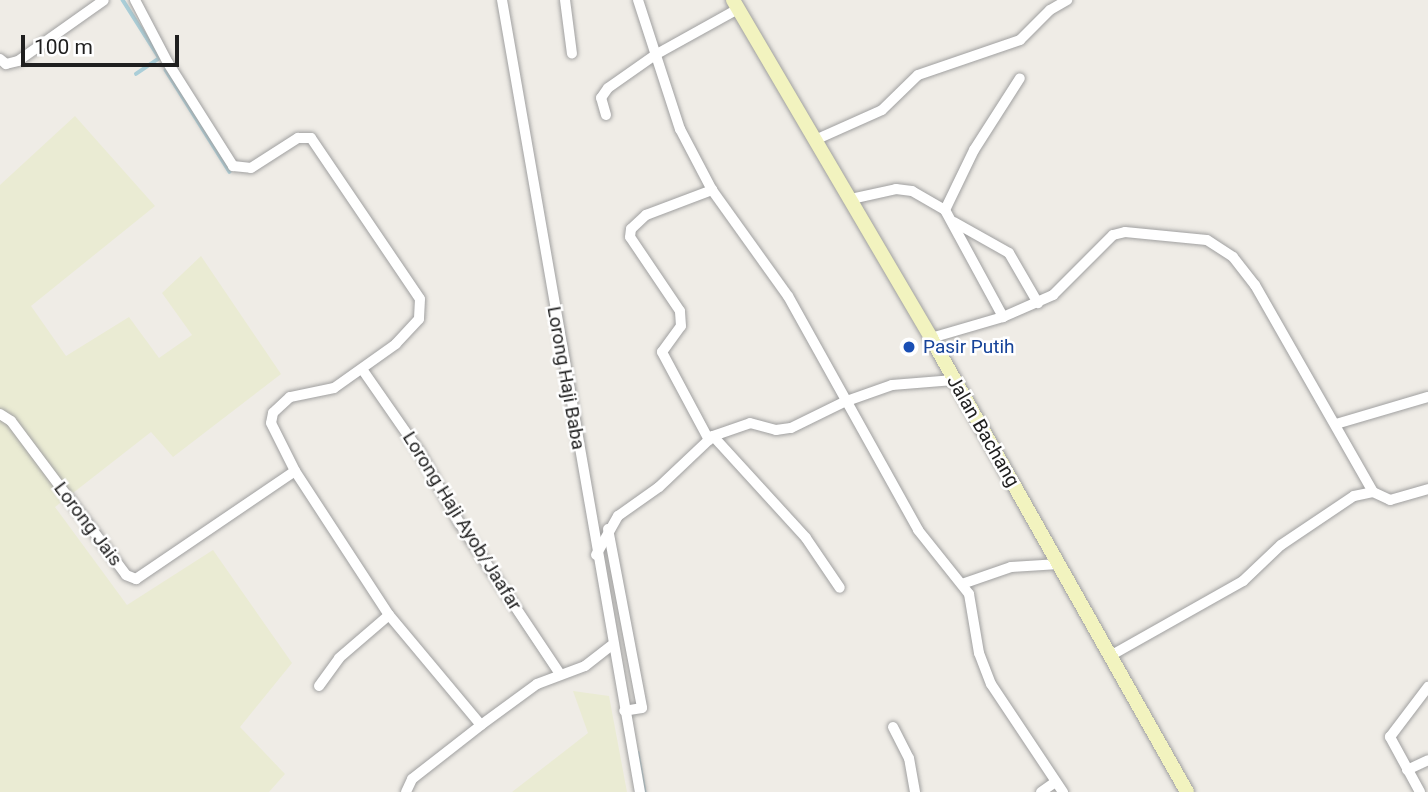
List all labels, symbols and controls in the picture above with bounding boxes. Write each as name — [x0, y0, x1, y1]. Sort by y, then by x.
scale bar — [24, 21, 182, 65]
text: 100 m — [34, 35, 93, 59]
street label: Lorong Haji Baba — [542, 305, 590, 451]
place label: Pasir Putih — [923, 336, 1015, 358]
marker: Pasir Putih — [901, 339, 917, 355]
street label: Jalan Bachang — [942, 371, 1024, 491]
street label: Lorong Haji Ayob/Jaafar — [398, 427, 526, 615]
street label: Lorong Jais — [49, 477, 127, 571]

